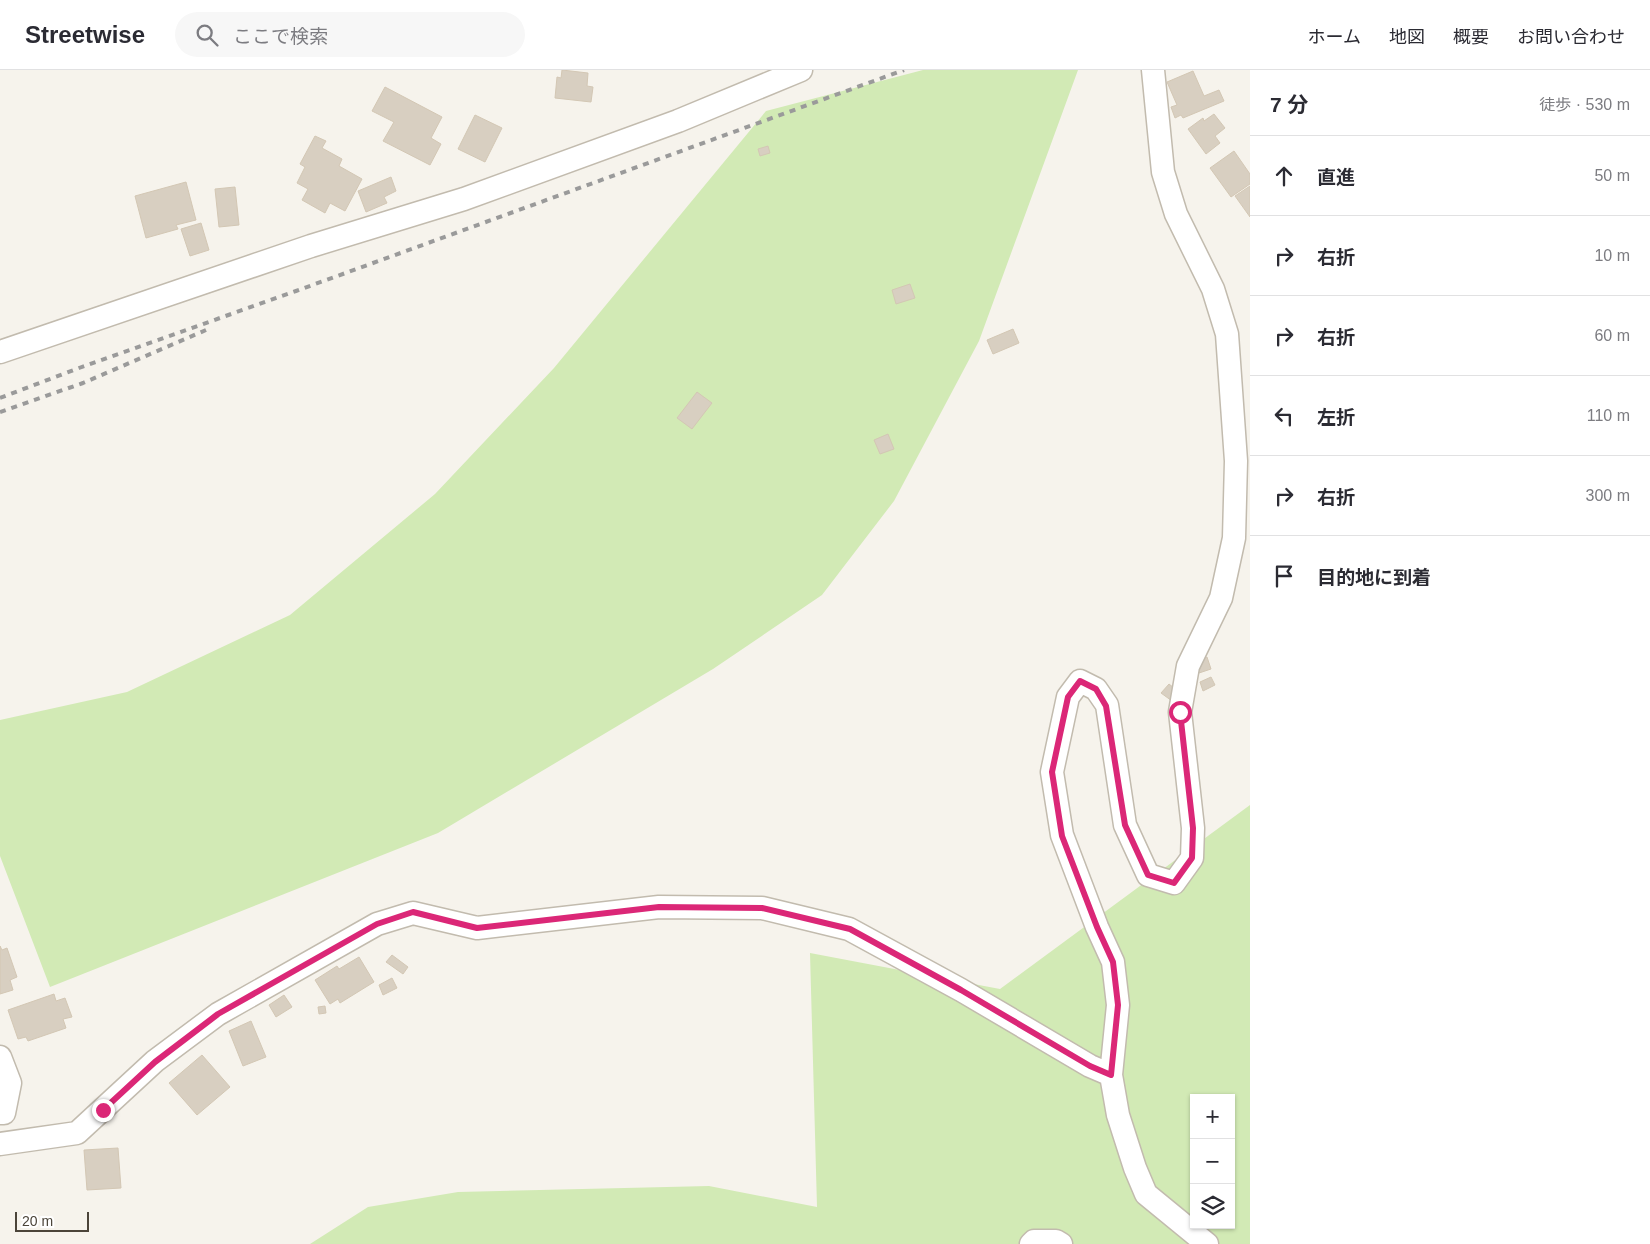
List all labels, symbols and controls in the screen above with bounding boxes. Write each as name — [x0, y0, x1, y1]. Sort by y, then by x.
search box — [175, 12, 525, 57]
text: Streetwise — [25, 21, 145, 48]
icon: search — [193, 21, 221, 49]
text: ここで検索 — [233, 26, 328, 47]
text: ホーム — [1308, 27, 1361, 47]
text: 地図 — [1389, 27, 1425, 47]
text: 概要 — [1453, 27, 1489, 47]
text: お問い合わせ — [1517, 27, 1625, 47]
text: 7 分 — [1270, 93, 1309, 116]
text: 徒歩 · 530 m — [1539, 96, 1630, 113]
icon: ahead — [1270, 162, 1298, 190]
text: 直進 — [1317, 167, 1355, 188]
text: 50 m — [1594, 167, 1630, 184]
icon: right — [1270, 242, 1298, 270]
text: 右折 — [1317, 247, 1355, 268]
text: 10 m — [1594, 247, 1630, 264]
icon: right — [1270, 322, 1298, 350]
text: 右折 — [1317, 327, 1355, 348]
text: 60 m — [1594, 327, 1630, 344]
icon: left — [1270, 402, 1298, 430]
text: 左折 — [1317, 407, 1355, 428]
text: 110 m — [1587, 407, 1630, 424]
icon: right — [1270, 482, 1298, 510]
text: 右折 — [1317, 487, 1355, 508]
text: 300 m — [1586, 487, 1630, 504]
icon: arrive — [1270, 562, 1298, 590]
text: 目的地に到着 — [1317, 567, 1431, 588]
route start — [1169, 701, 1192, 724]
map controls — [1190, 1094, 1235, 1229]
button: + — [1190, 1094, 1235, 1139]
route end — [92, 1099, 115, 1122]
button: − — [1190, 1139, 1235, 1184]
button: layers — [1190, 1184, 1235, 1229]
scale bar — [15, 1209, 89, 1232]
text: 20 m — [22, 1213, 53, 1229]

